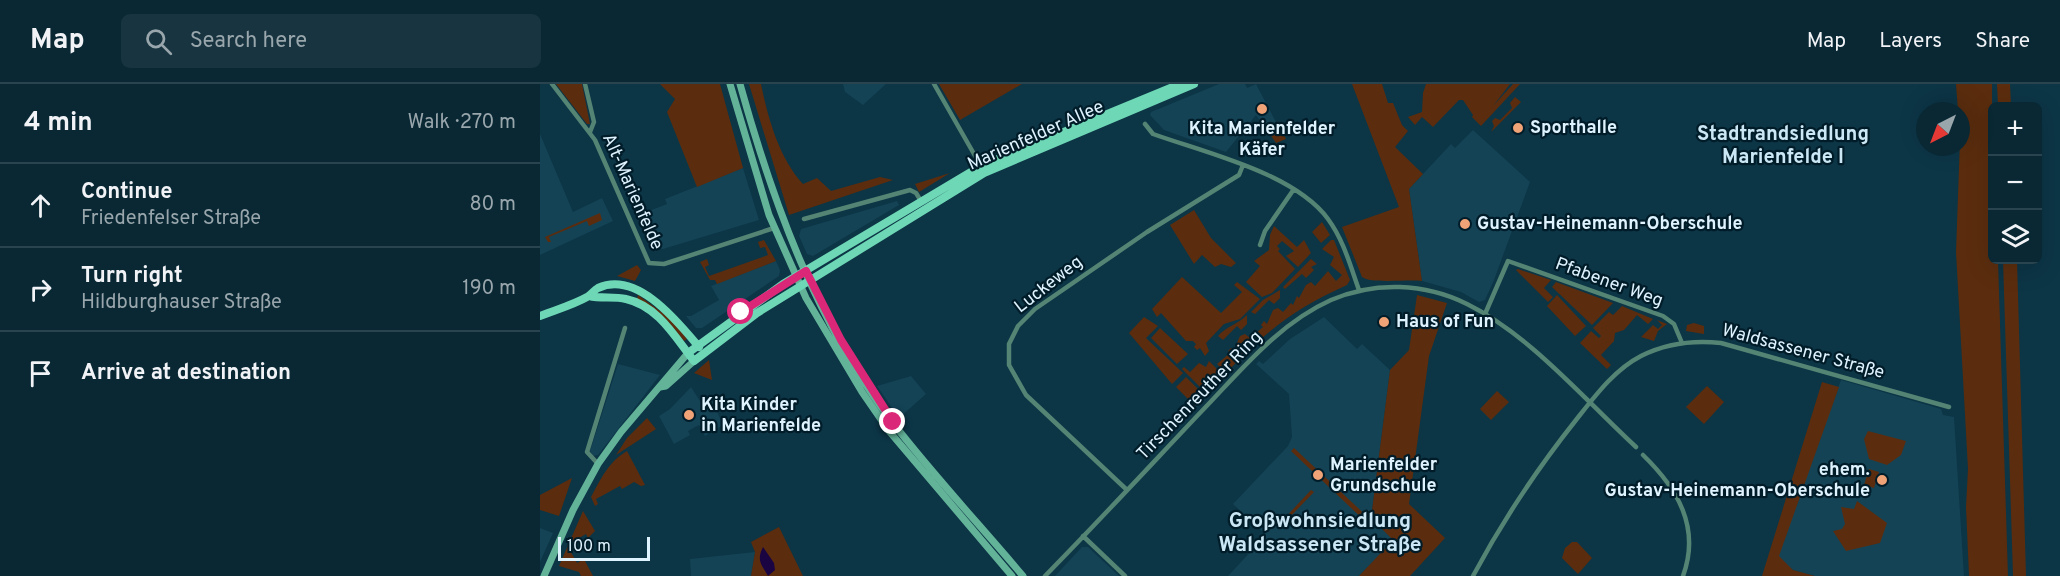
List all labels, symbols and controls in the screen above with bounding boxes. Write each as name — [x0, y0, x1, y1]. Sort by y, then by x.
search box — [121, 14, 541, 68]
text: Map — [30, 23, 85, 59]
icon: search — [142, 25, 175, 58]
text: Search here — [190, 28, 307, 55]
text: Map — [1807, 28, 1846, 55]
text: Layers — [1879, 28, 1942, 55]
text: Share — [1975, 28, 2030, 55]
street label: Marienfelder Allee — [964, 96, 1108, 176]
marker: Kita Marienfelder Käfer — [1255, 102, 1269, 116]
north arrow — [1916, 102, 1970, 156]
map controls — [1988, 102, 2042, 264]
button: + — [1988, 102, 2042, 156]
text: 4 min — [24, 107, 93, 140]
text: Walk · 270 m — [408, 110, 516, 136]
place label: Sporthalle — [1530, 117, 1617, 140]
place label: Kita Marienfelder Käfer — [1189, 118, 1336, 162]
marker: Sporthalle — [1511, 121, 1525, 135]
district label: Stadtrandsiedlung Marienfelde I — [1697, 122, 1869, 171]
street label: Alt-Marienfelde — [596, 130, 668, 254]
button: − — [1988, 156, 2042, 210]
text: Continue — [81, 179, 172, 206]
icon: ahead — [24, 189, 57, 222]
text: 80 m — [470, 192, 516, 218]
text: Friedenfelser Straße — [81, 206, 261, 232]
button: layers — [1988, 210, 2042, 264]
place label: Gustav-Heinemann-Oberschule — [1477, 213, 1742, 236]
marker: Gustav-Heinemann-Oberschule — [1458, 217, 1472, 231]
street label: Luckeweg — [1010, 251, 1088, 319]
street label: Pfabener Weg — [1552, 253, 1666, 313]
text: Turn right — [81, 263, 183, 290]
icon: right — [24, 273, 57, 306]
text: 190 m — [462, 276, 516, 302]
text: Hildburghauser Straße — [81, 290, 282, 316]
route start — [727, 298, 753, 324]
place label: Haus of Fun — [1396, 311, 1494, 334]
marker: Haus of Fun — [1377, 315, 1391, 329]
street label: Waldsassener Straße — [1719, 319, 1887, 385]
street label: Tirschenreuther Ring — [1132, 326, 1268, 466]
icon: arrive — [24, 357, 57, 390]
text: Arrive at destination — [81, 360, 291, 387]
place label: Kita Kinder in Marienfelde — [701, 394, 821, 438]
marker: Kita Kinder in Marienfelde — [682, 408, 696, 422]
route end — [879, 408, 905, 434]
place label: Marienfelder Grundschule — [1330, 454, 1438, 498]
place label: ehem. Gustav-Heinemann-Oberschule — [1605, 459, 1870, 503]
marker: Marienfelder Grundschule — [1311, 468, 1325, 482]
marker: ehem. Gustav-Heinemann-Oberschule — [1875, 473, 1889, 487]
district label: Großwohnsiedlung Waldsassener Straße — [1218, 508, 1422, 559]
scale bar — [558, 534, 650, 562]
text: 100 m — [567, 537, 611, 557]

